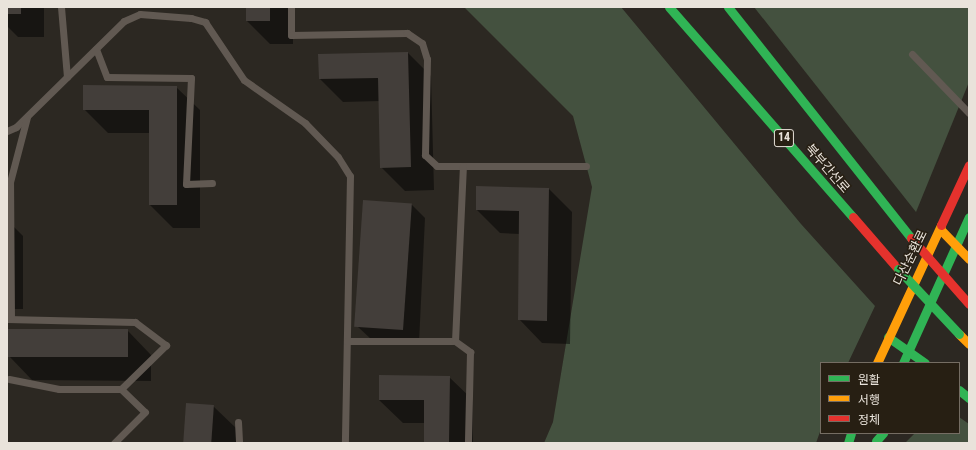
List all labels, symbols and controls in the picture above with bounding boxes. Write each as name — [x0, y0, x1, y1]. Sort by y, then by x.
road number: 14 — [773, 128, 795, 148]
street label: 북부간선로 — [801, 141, 853, 197]
street label: 다산순환로 — [891, 228, 931, 288]
legend — [820, 362, 960, 434]
text: 원활 — [858, 373, 880, 387]
text: 서행 — [858, 393, 880, 407]
text: 정체 — [858, 413, 880, 427]

